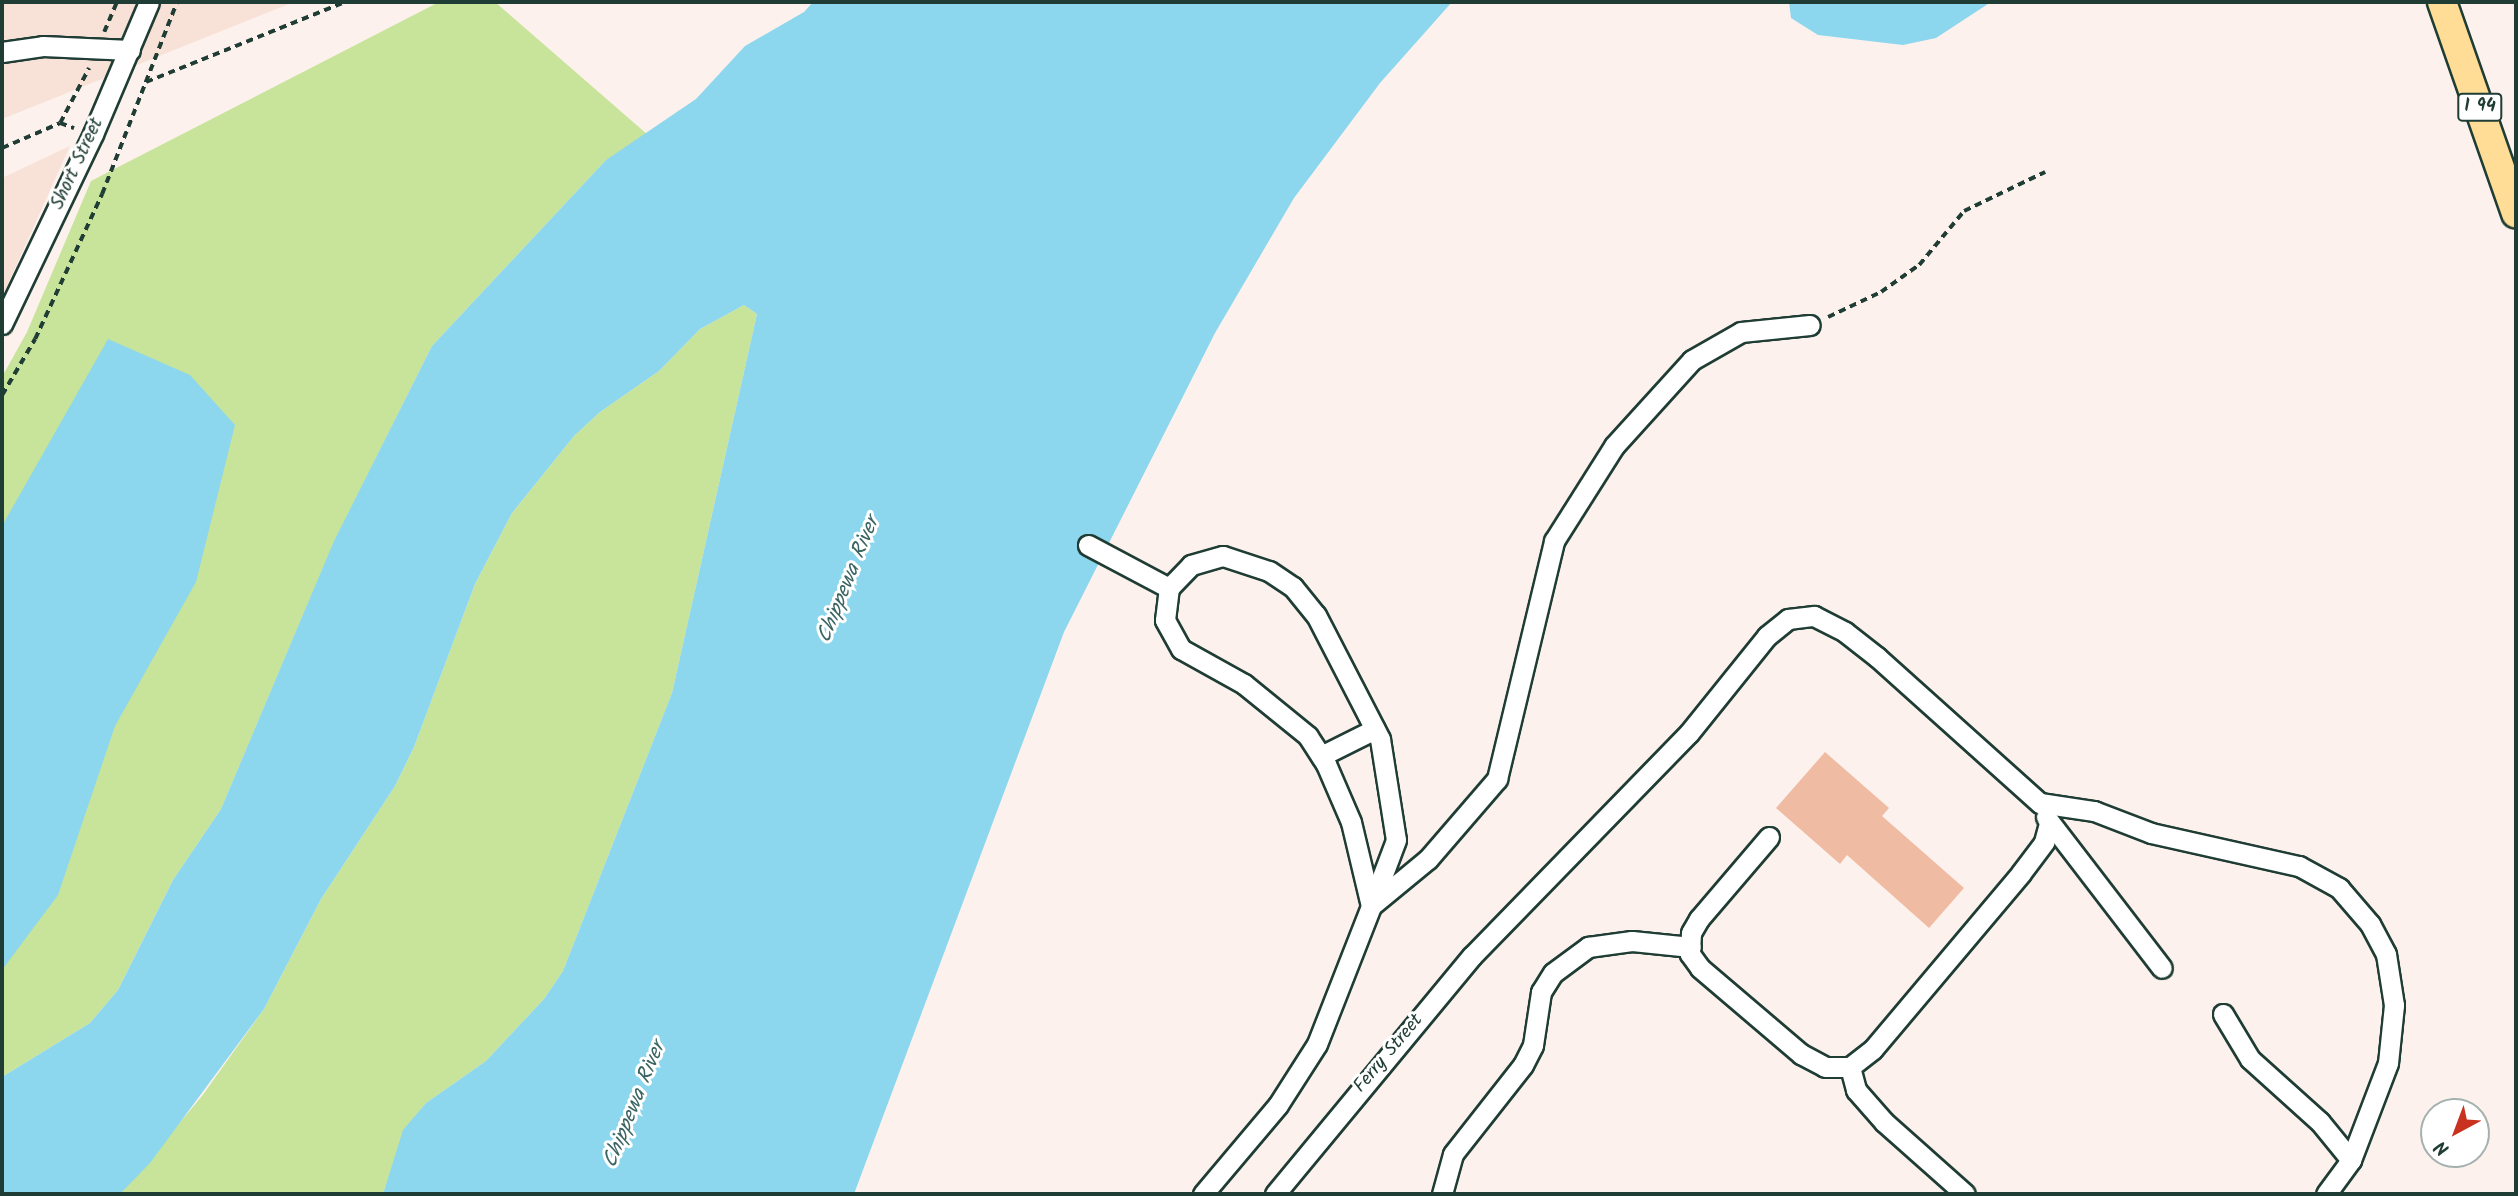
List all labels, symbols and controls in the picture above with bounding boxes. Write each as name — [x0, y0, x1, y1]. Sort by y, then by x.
road number: I 94 — [2457, 92, 2503, 122]
street label: Short Street — [47, 115, 109, 213]
water label: Chippewa River — [812, 513, 886, 647]
street label: Ferry Street — [1349, 1010, 1429, 1098]
water label: Chippewa River — [598, 1038, 672, 1172]
north arrow — [2420, 1098, 2490, 1168]
text: N — [2428, 1132, 2457, 1163]

